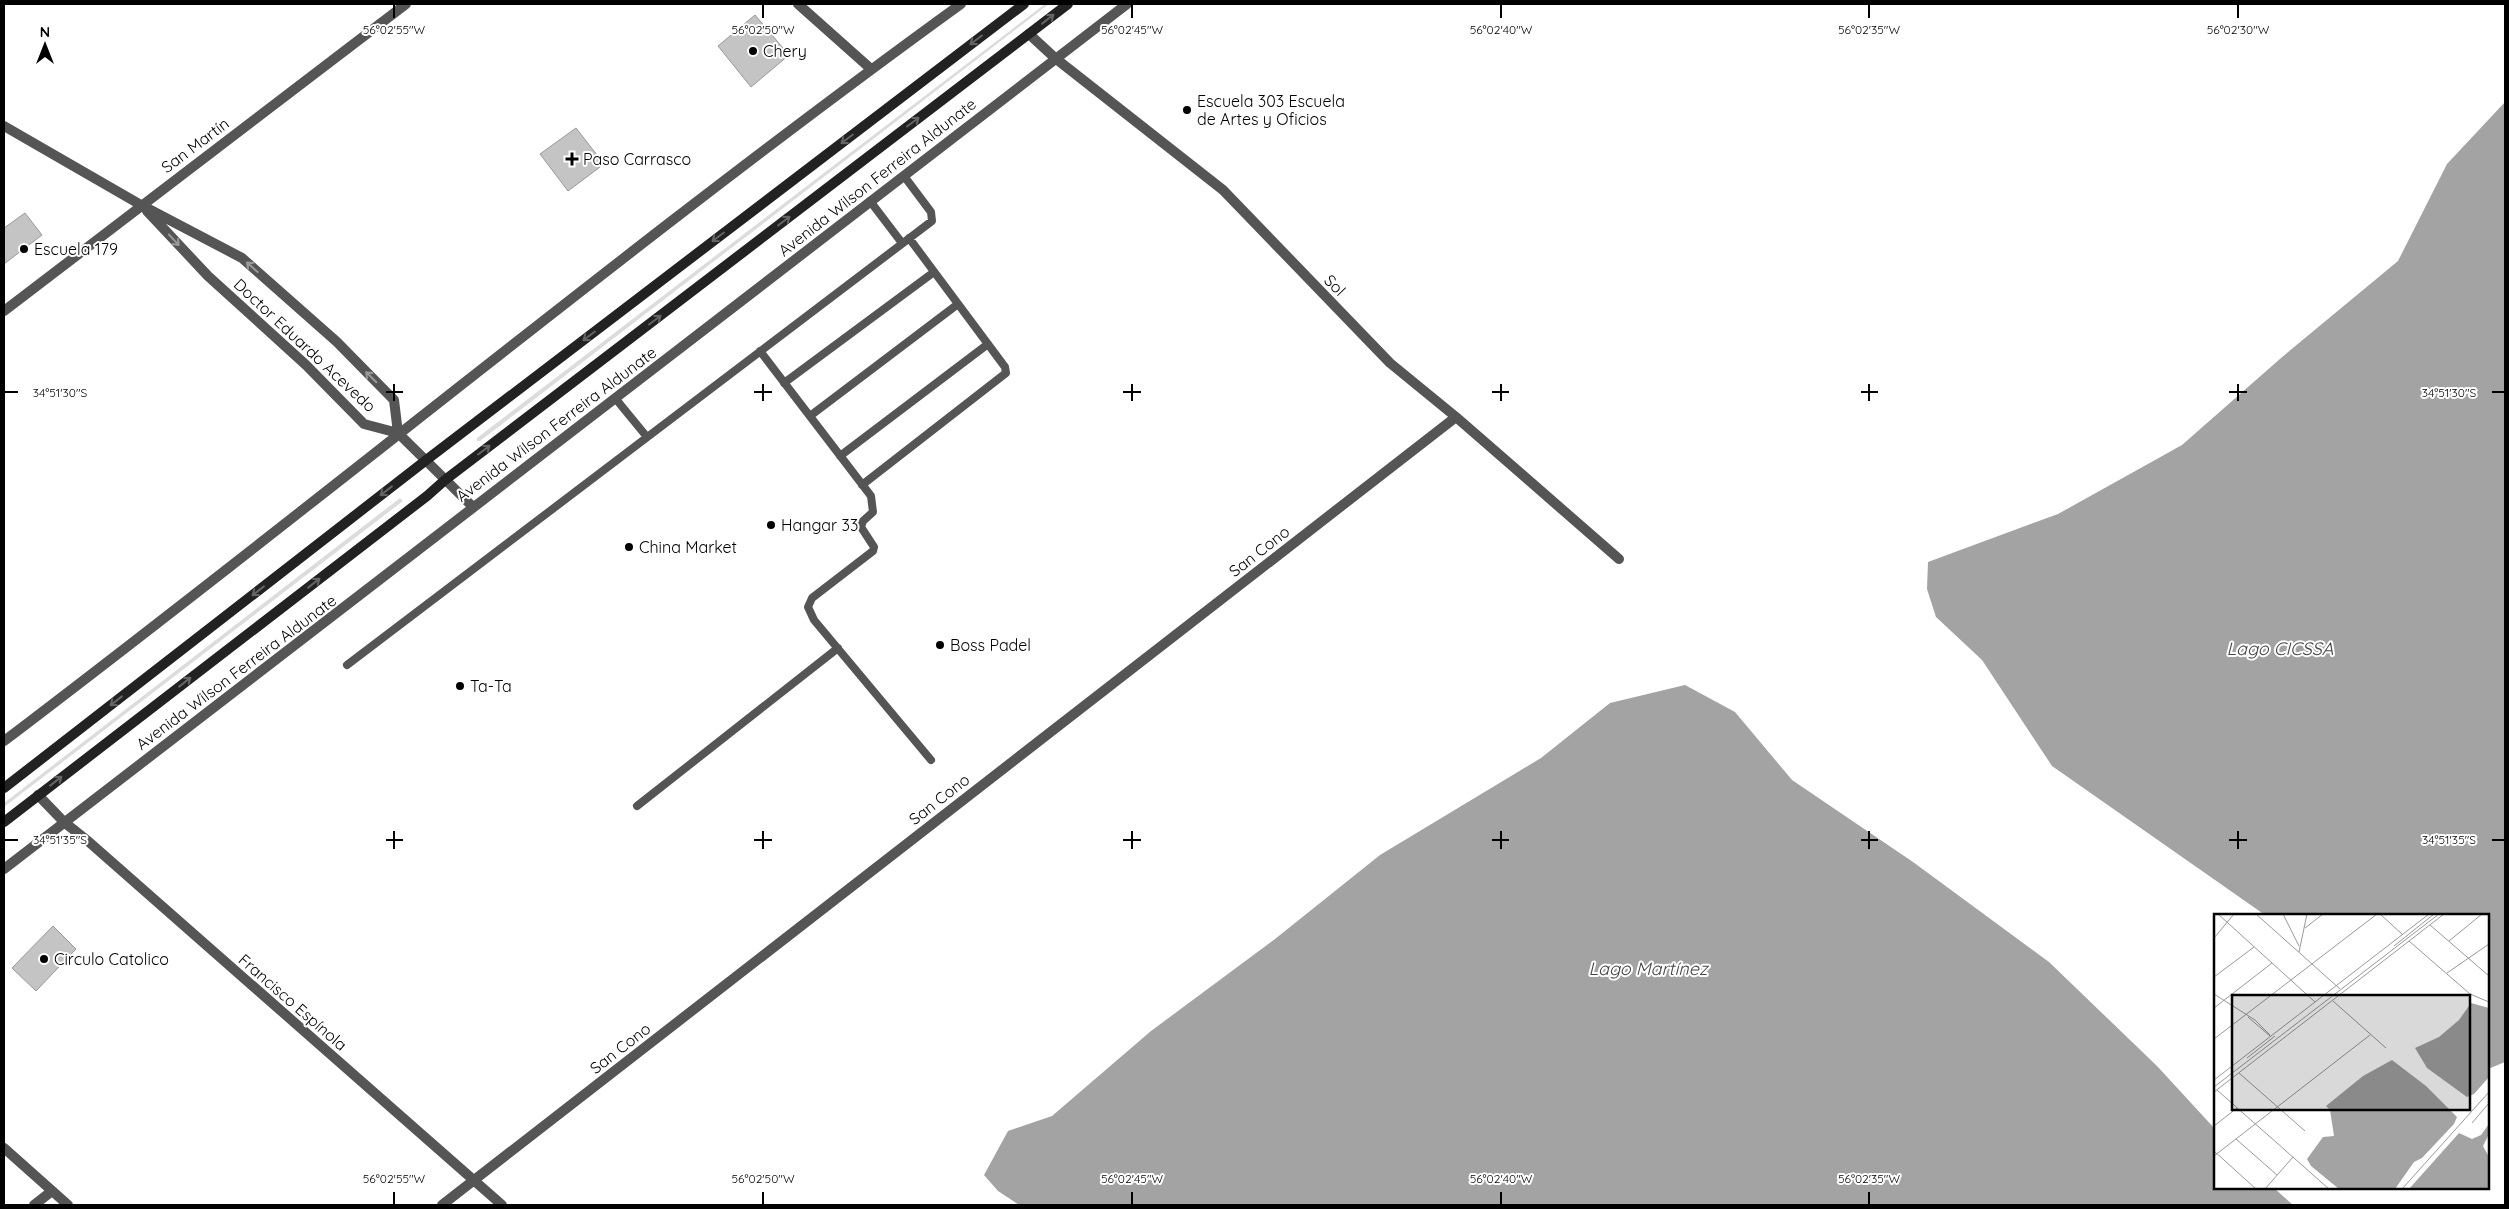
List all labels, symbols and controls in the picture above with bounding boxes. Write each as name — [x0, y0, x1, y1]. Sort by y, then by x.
one-way arrow — [1042, 13, 1055, 24]
north arrow — [20, 20, 70, 70]
text: 56°02'55"W — [363, 22, 426, 37]
text: 56°02'50"W — [732, 22, 795, 37]
text: 56°02'45"W — [1101, 22, 1164, 37]
text: 56°02'40"W — [1470, 22, 1533, 37]
text: 56°02'35"W — [1838, 22, 1900, 37]
text: 56°02'30"W — [2207, 22, 2270, 37]
text: N — [40, 23, 50, 41]
one-way arrow — [969, 35, 983, 45]
place label: Chery — [763, 41, 807, 61]
marker: Chery — [747, 45, 759, 57]
place label: Escuela 303 Escuela de Artes y Oficios — [1197, 91, 1345, 129]
street label: Avenida Wilson Ferreira Aldunate — [774, 93, 980, 261]
marker: Escuela 303 Escuela de Artes y Oficios — [1181, 104, 1193, 116]
street label: San Martín — [157, 113, 233, 177]
one-way arrow — [906, 117, 919, 128]
one-way arrow — [841, 133, 854, 144]
place label: Paso Carrasco — [583, 149, 691, 169]
marker: Paso Carrasco — [565, 152, 579, 166]
one-way arrow — [777, 216, 791, 226]
one-way arrow — [711, 232, 725, 242]
one-way arrow — [168, 234, 180, 247]
place label: Escuela 179 — [34, 239, 118, 259]
marker: Escuela 179 — [18, 243, 30, 255]
one-way arrow — [245, 261, 258, 272]
street label: Sol — [1320, 270, 1350, 300]
street label: Doctor Eduardo Acevedo — [230, 274, 380, 416]
one-way arrow — [648, 314, 661, 325]
one-way arrow — [582, 330, 595, 341]
street label: Avenida Wilson Ferreira Aldunate — [452, 342, 660, 506]
one-way arrow — [365, 370, 377, 383]
text: 34°51'30"S — [33, 385, 88, 400]
text: 34°51'30"S — [2422, 385, 2477, 400]
one-way arrow — [477, 445, 491, 455]
one-way arrow — [380, 485, 393, 496]
place label: Hangar 33 — [781, 515, 858, 535]
marker: Hangar 33 — [765, 519, 777, 531]
street label: San Cono — [1225, 521, 1293, 581]
place label: China Market — [639, 537, 737, 557]
marker: China Market — [623, 541, 635, 553]
one-way arrow — [307, 578, 320, 589]
one-way arrow — [252, 585, 265, 596]
street label: Avenida Wilson Ferreira Aldunate — [132, 590, 340, 754]
place label: Boss Padel — [950, 635, 1031, 655]
water label: Lago CICSSA — [2226, 637, 2334, 660]
marker: Boss Padel — [934, 639, 946, 651]
place label: Ta-Ta — [470, 676, 512, 696]
one-way arrow — [178, 677, 191, 688]
marker: Ta-Ta — [454, 680, 466, 692]
one-way arrow — [109, 696, 123, 706]
street label: San Cono — [905, 769, 973, 829]
one-way arrow — [49, 776, 62, 787]
text: 34°51'35"S — [33, 832, 87, 847]
text: 34°51'35"S — [2422, 832, 2476, 847]
inset map — [2214, 914, 2489, 1189]
place label: Circulo Catolico — [54, 949, 169, 969]
street label: Francisco Espínola — [235, 949, 351, 1055]
marker: Circulo Catolico — [38, 953, 50, 965]
water label: Lago Martínez — [1588, 957, 1710, 980]
street label: San Cono — [586, 1018, 654, 1078]
text: 56°02'55"W — [363, 1171, 426, 1186]
text: 56°02'50"W — [732, 1171, 795, 1186]
text: 56°02'45"W — [1101, 1171, 1164, 1186]
text: 56°02'40"W — [1470, 1171, 1533, 1186]
text: 56°02'35"W — [1838, 1171, 1900, 1186]

